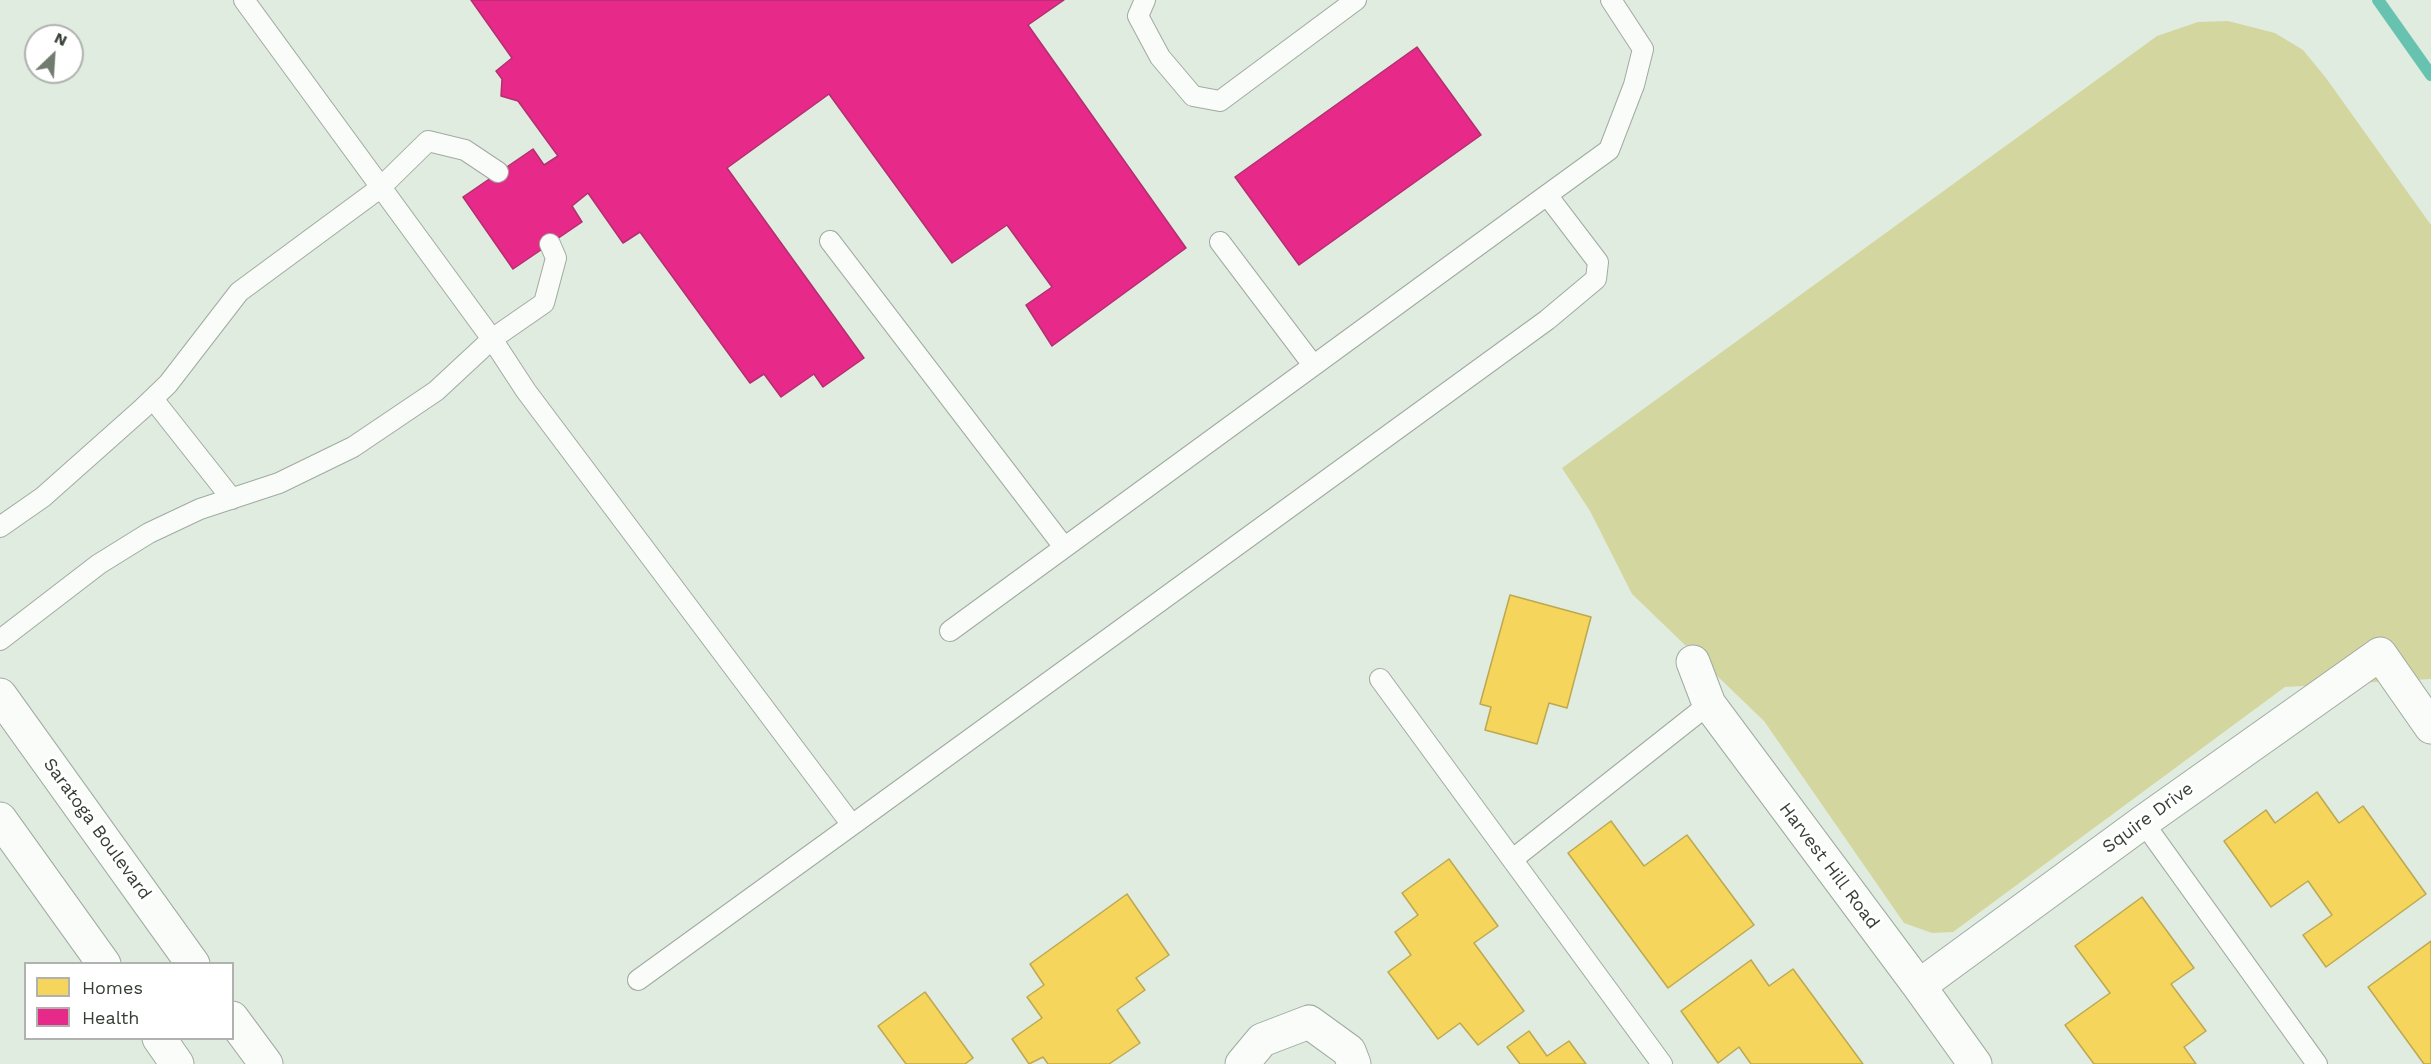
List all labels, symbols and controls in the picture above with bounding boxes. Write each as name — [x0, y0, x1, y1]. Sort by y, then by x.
north arrow — [24, 24, 84, 84]
text: N — [52, 28, 70, 50]
street label: Saratoga Boulevard — [38, 754, 156, 904]
street label: Squire Drive — [2098, 778, 2198, 858]
street label: Harvest Hill Road — [1774, 799, 1884, 933]
legend — [24, 962, 234, 1040]
text: Homes — [82, 977, 143, 998]
text: Health — [82, 1007, 139, 1028]

